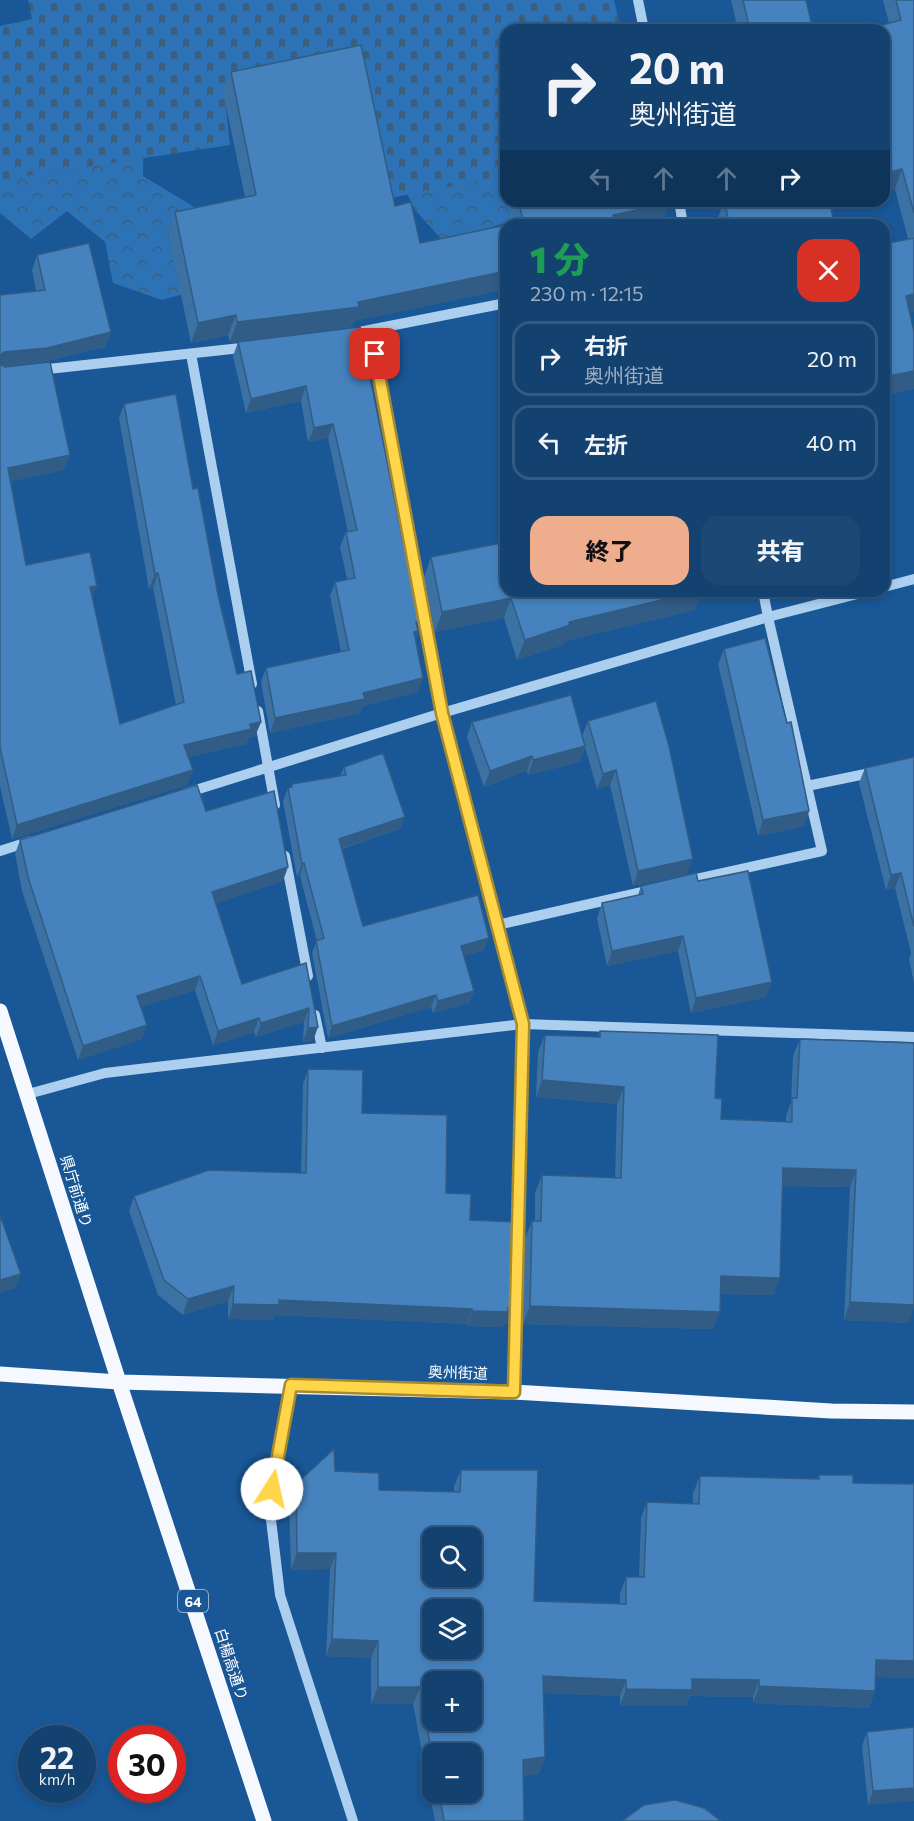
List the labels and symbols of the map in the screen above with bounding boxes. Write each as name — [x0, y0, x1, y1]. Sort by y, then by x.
pin — [349, 328, 400, 379]
street label: 県庁前通り — [57, 1152, 97, 1230]
street label: 奥州街道 — [428, 1362, 488, 1382]
position arrow — [240, 1457, 304, 1521]
road number: 64 — [178, 1590, 208, 1612]
street label: 白楊高通り — [212, 1626, 252, 1702]
speed limit sign: 30 — [108, 1725, 186, 1803]

